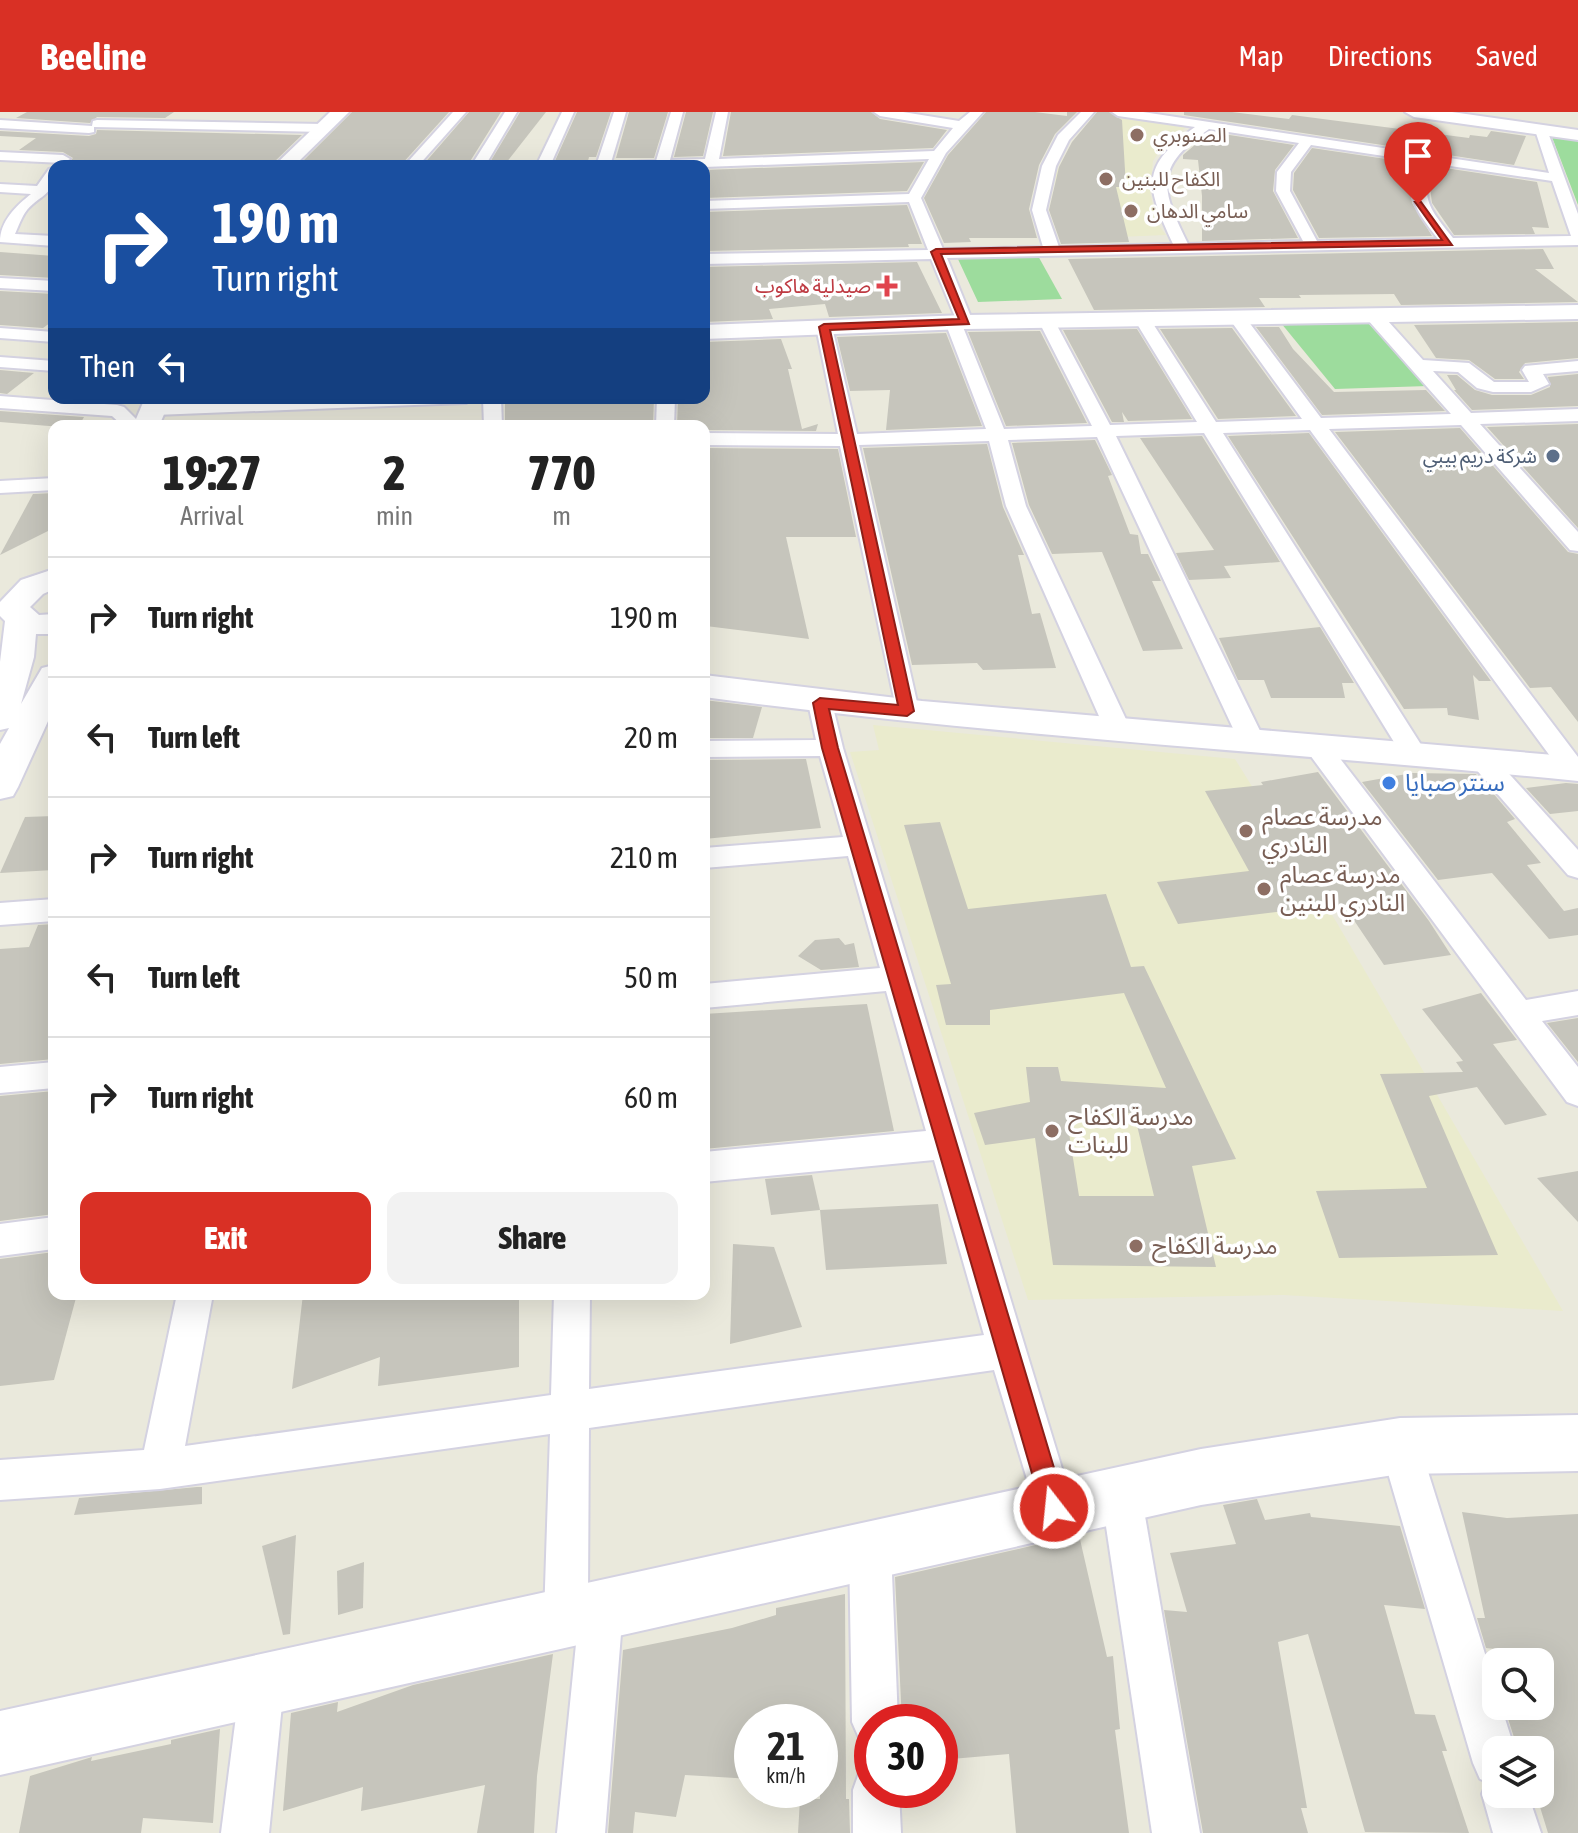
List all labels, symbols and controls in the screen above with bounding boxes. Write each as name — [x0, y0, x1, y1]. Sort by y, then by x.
text: Beeline — [40, 35, 147, 78]
text: Map — [1239, 40, 1284, 72]
text: Directions — [1328, 40, 1432, 72]
text: Saved — [1476, 40, 1538, 72]
pin — [1384, 122, 1452, 204]
place label: الصنوبري — [1153, 123, 1227, 151]
marker: الصنوبري — [1128, 126, 1146, 144]
icon: arrive — [1396, 134, 1440, 178]
place label: الكفاح للبنين — [1122, 167, 1220, 194]
marker: الكفاح للبنين — [1097, 170, 1115, 188]
text: 190 m — [212, 191, 339, 255]
icon: right — [80, 192, 184, 296]
place label: سامي الدهان — [1147, 199, 1248, 227]
marker: سامي الدهان — [1122, 202, 1140, 220]
text: Turn right — [212, 257, 339, 299]
place label: صيدلية هاكوب — [755, 274, 871, 298]
marker: صيدلية هاكوب — [878, 277, 896, 295]
icon: left — [151, 344, 195, 388]
text: Then — [80, 349, 135, 383]
place label: شركة دريم بيبي — [1423, 444, 1537, 472]
text: 19:27 — [163, 445, 261, 500]
text: 2 — [383, 445, 406, 500]
text: 770 — [528, 445, 595, 500]
marker: شركة دريم بيبي — [1544, 447, 1562, 465]
text: Arrival — [180, 501, 244, 531]
text: min — [376, 501, 413, 531]
text: m — [552, 501, 571, 531]
icon: right — [80, 595, 124, 639]
text: Turn right — [148, 600, 254, 634]
text: 190 m — [610, 600, 678, 634]
icon: left — [80, 715, 124, 759]
text: Turn left — [148, 720, 240, 754]
text: 20 m — [624, 720, 678, 754]
place label: سنتر صبايا — [1405, 769, 1505, 797]
marker: سنتر صبايا — [1380, 774, 1398, 792]
place label: مدرسة عصام النادري — [1262, 803, 1383, 864]
marker: مدرسة عصام النادري — [1237, 822, 1255, 840]
icon: right — [80, 835, 124, 879]
text: Turn right — [148, 840, 254, 874]
text: 210 m — [610, 840, 678, 874]
place label: مدرسة عصام النادري للبنين — [1280, 861, 1405, 922]
marker: مدرسة عصام النادري للبنين — [1255, 880, 1273, 898]
icon: left — [80, 955, 124, 999]
text: Turn left — [148, 960, 240, 994]
text: 50 m — [624, 960, 678, 994]
icon: right — [80, 1075, 124, 1119]
text: Turn right — [148, 1080, 254, 1114]
text: 60 m — [624, 1080, 678, 1114]
place label: مدرسة الكفاح للبنات — [1068, 1103, 1194, 1158]
marker: مدرسة الكفاح للبنات — [1043, 1122, 1061, 1140]
button: Exit — [80, 1192, 371, 1284]
button: Share — [387, 1192, 678, 1284]
place label: مدرسة الكفاح — [1152, 1232, 1278, 1263]
marker: مدرسة الكفاح — [1127, 1237, 1145, 1255]
position arrow — [1012, 1466, 1096, 1550]
map controls — [1482, 1648, 1554, 1808]
button: search — [1482, 1648, 1554, 1720]
speed limit sign: 30 — [854, 1704, 958, 1808]
text: 21 — [767, 1723, 805, 1768]
button: layers — [1482, 1736, 1554, 1808]
text: km/h — [766, 1764, 806, 1787]

